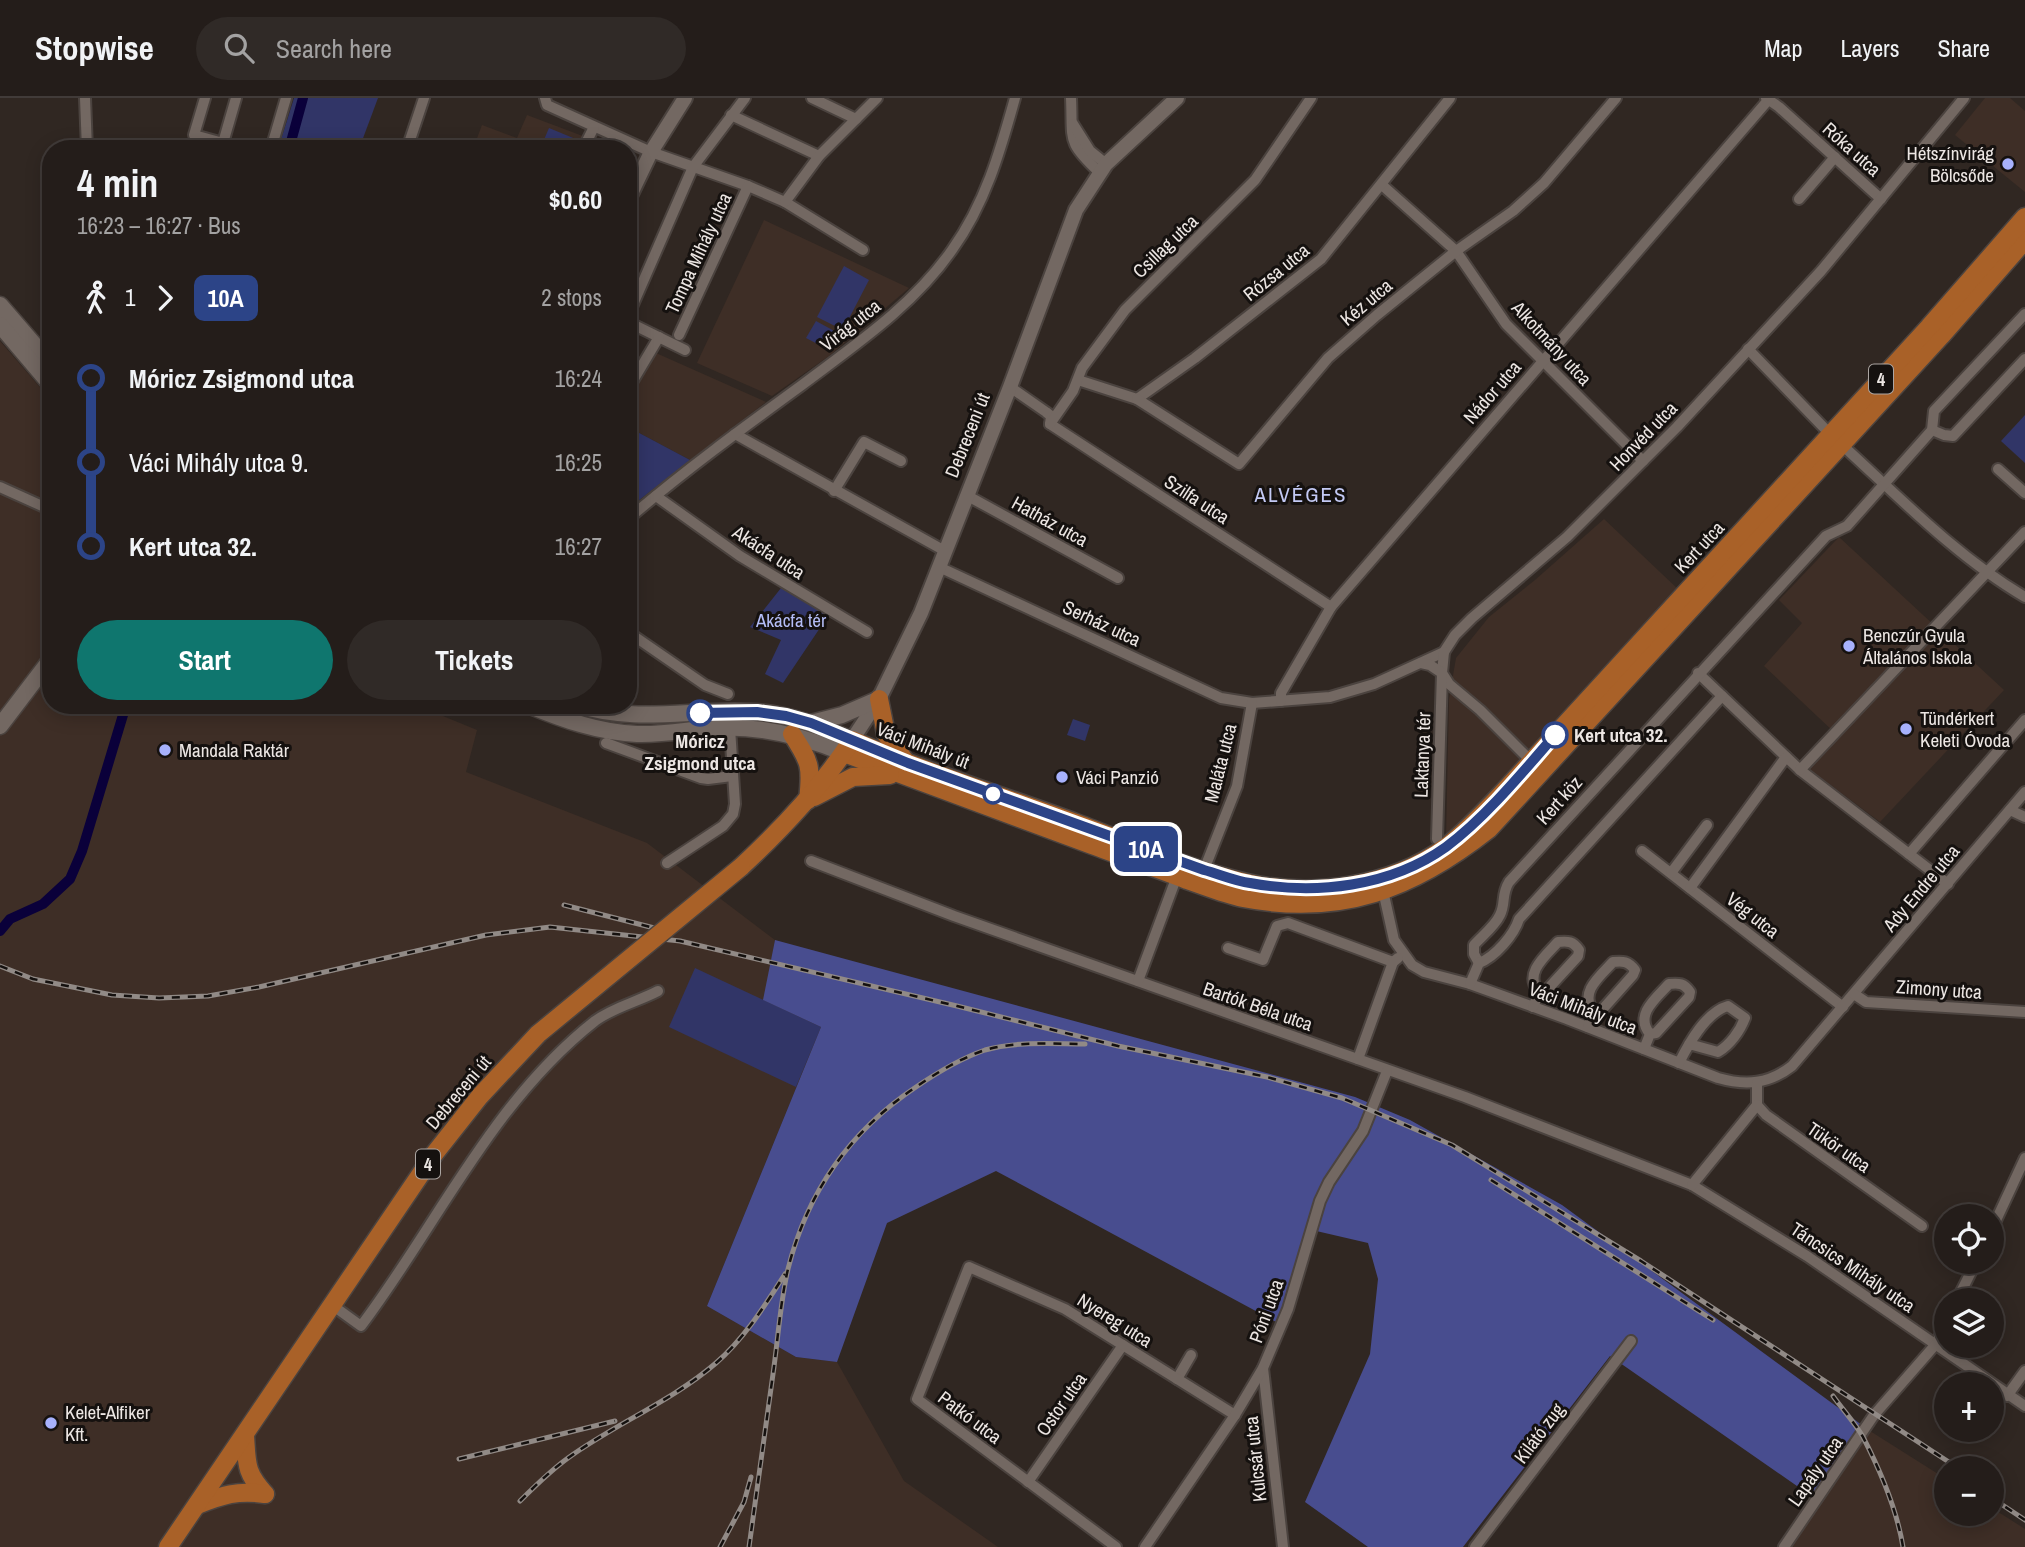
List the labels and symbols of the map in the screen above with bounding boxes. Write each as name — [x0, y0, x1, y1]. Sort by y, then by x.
street label: Róka utca — [1817, 116, 1887, 182]
place label: Hétszínvirág Bölcsőde — [1907, 140, 1994, 188]
marker: Hétszínvirág Bölcsőde — [2000, 156, 2016, 172]
street label: Tompa Mihály utca — [659, 188, 738, 318]
street label: Csillag utca — [1127, 208, 1204, 284]
street label: Rózsa utca — [1238, 237, 1315, 307]
street label: Kéz utca — [1334, 272, 1398, 331]
street label: Virág utca — [814, 293, 886, 357]
street label: Alkotmány utca — [1505, 294, 1598, 391]
street label: Nádor utca — [1457, 354, 1527, 429]
road number: 4 — [1869, 365, 1893, 394]
street label: Debreceni út — [938, 388, 996, 481]
street label: Honvéd utca — [1603, 395, 1683, 476]
street label: Szilfa utca — [1159, 468, 1235, 530]
district label: ALVÉGES — [1253, 480, 1348, 509]
street label: Hatház utca — [1007, 489, 1093, 553]
street label: Kert utca — [1668, 515, 1730, 579]
street label: Akácfa utca — [727, 518, 810, 585]
street label: Serház utca — [1059, 594, 1145, 652]
park label: Akácfa tér — [755, 607, 827, 633]
place label: Benczúr Gyula Általános Iskola — [1862, 622, 1972, 670]
marker: Benczúr Gyula Általános Iskola — [1841, 638, 1857, 654]
marker: Móricz Zsigmond utca — [687, 700, 713, 726]
place label: Tündérkert Keleti Óvoda — [1920, 705, 2010, 753]
street label: Laktanya tér — [1408, 711, 1437, 798]
street label: Váci Mihály út — [873, 715, 974, 775]
street label: Maláta utca — [1198, 720, 1242, 805]
marker: Tündérkert Keleti Óvoda — [1898, 721, 1914, 737]
marker: Kert utca 32. — [1542, 722, 1568, 748]
place label: Kert utca 32. — [1574, 722, 1668, 748]
place label: Móricz Zsigmond utca — [645, 728, 756, 776]
place label: Mandala Raktár — [179, 737, 290, 763]
marker: Mandala Raktár — [157, 742, 173, 758]
place label: Váci Panzió — [1076, 764, 1159, 790]
marker: Váci Panzió — [1054, 769, 1070, 785]
street label: Kert köz — [1530, 770, 1588, 830]
unlabelled marker — [983, 784, 1003, 804]
line badge: 10A — [1106, 826, 1186, 872]
street label: Ady Endre utca — [1876, 839, 1965, 938]
street label: Vég utca — [1721, 886, 1785, 944]
street label: Zimony utca — [1895, 973, 1983, 1005]
street label: Bartók Béla utca — [1200, 975, 1317, 1037]
street label: Váci Mihály utca — [1525, 975, 1641, 1041]
street label: Debreceni út — [419, 1049, 497, 1135]
street label: Tükör utca — [1802, 1116, 1876, 1179]
road number: 4 — [416, 1149, 440, 1178]
street label: Táncsics Mihály utca — [1786, 1216, 1921, 1318]
street label: Póni utca — [1243, 1275, 1290, 1346]
street label: Nyereg utca — [1072, 1287, 1158, 1353]
street label: Ostor utca — [1030, 1367, 1092, 1441]
street label: Patkó utca — [933, 1384, 1007, 1450]
street label: Kilátó zug — [1508, 1397, 1570, 1468]
place label: Kelet-Alfiker Kft. — [65, 1399, 151, 1447]
marker: Kelet-Alfiker Kft. — [43, 1415, 59, 1431]
street label: Kulcsár utca — [1238, 1415, 1272, 1503]
street label: Lapály utca — [1781, 1431, 1849, 1511]

